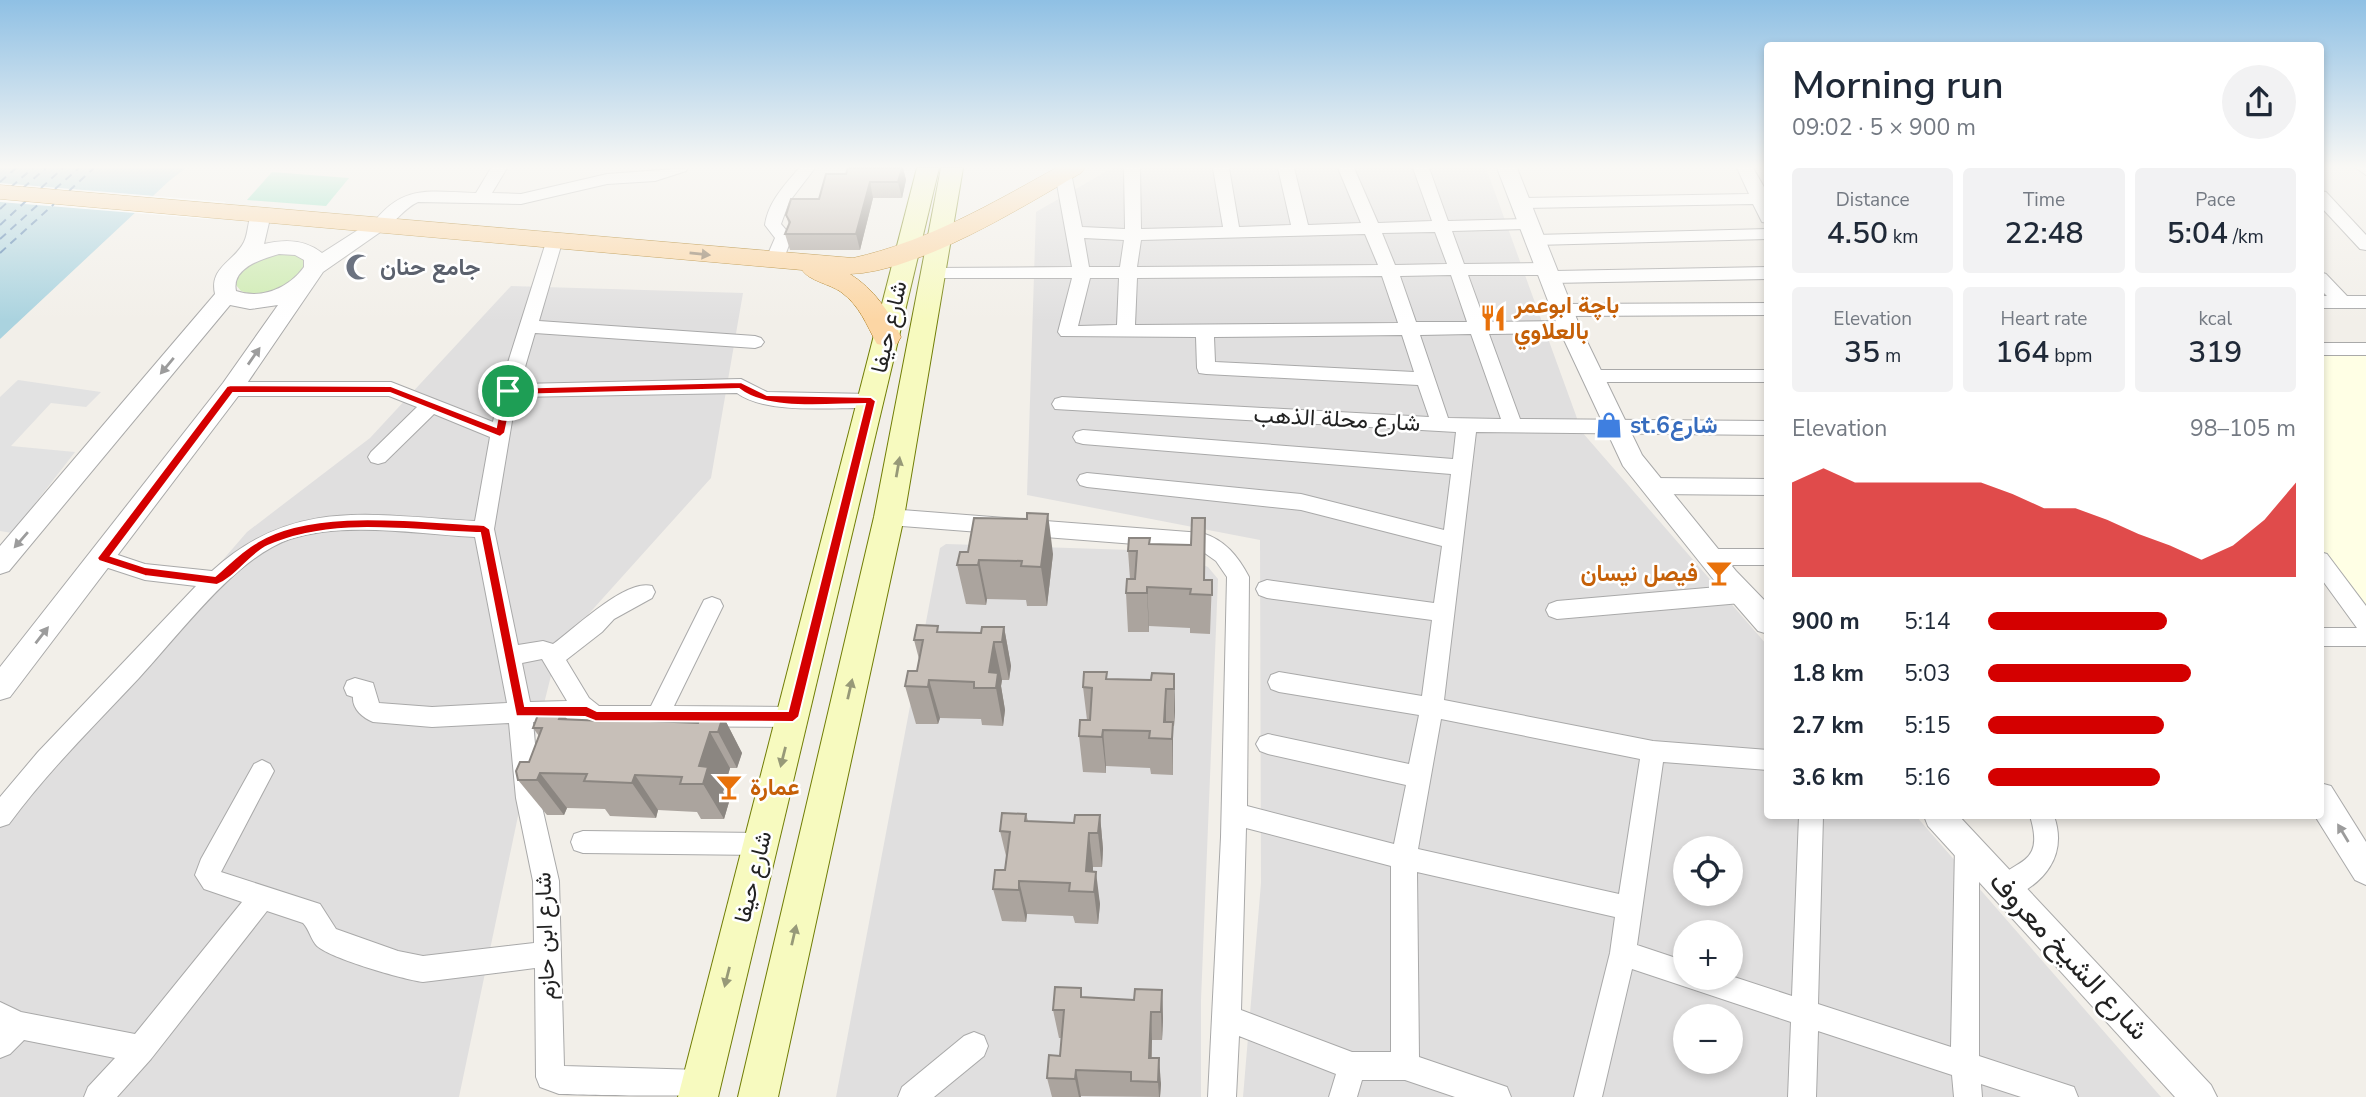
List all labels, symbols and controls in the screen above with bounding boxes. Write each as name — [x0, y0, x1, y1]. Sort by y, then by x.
text: Morning run — [1792, 60, 2004, 111]
button: share — [2222, 65, 2296, 139]
text: 09:02 · 5 × 900 m — [1792, 112, 1976, 143]
text: Distance — [1836, 187, 1910, 213]
text: Time — [2023, 187, 2065, 213]
text: Pace — [2195, 187, 2236, 213]
text: 4.50 — [1827, 213, 1888, 254]
text: 22:48 — [2004, 213, 2084, 254]
text: 5:04 — [2167, 213, 2228, 254]
text: km — [1888, 224, 1919, 250]
text: /km — [2228, 224, 2264, 250]
one-way arrow — [689, 249, 711, 260]
mosque icon: جامع حنان — [344, 252, 374, 282]
place label: جامع حنان — [380, 252, 480, 283]
street label: شارع حيفا — [863, 278, 915, 376]
place label: باچة ابوعمر بالعلاوي — [1513, 290, 1619, 350]
restaurant icon: باچة ابوعمر بالعلاوي — [1478, 303, 1508, 333]
text: Elevation — [1833, 306, 1912, 332]
text: Heart rate — [2001, 306, 2087, 332]
text: kcal — [2198, 306, 2232, 332]
text: 35 — [1844, 332, 1880, 373]
text: 164 — [1995, 332, 2049, 373]
text: 319 — [2188, 332, 2242, 373]
text: m — [1880, 343, 1901, 369]
text: bpm — [2049, 343, 2093, 369]
one-way arrow — [247, 347, 261, 365]
one-way arrow — [160, 357, 175, 374]
pin — [478, 361, 538, 421]
icon: arrive — [489, 372, 527, 410]
street label: شارع محلة الذهب — [1253, 399, 1421, 439]
shop icon: st.شارع6 — [1594, 410, 1624, 440]
place label: st.شارع6 — [1630, 410, 1718, 441]
text: Elevation — [1792, 413, 1887, 444]
text: 98–105 m — [2190, 413, 2296, 444]
one-way arrow — [893, 456, 904, 478]
one-way arrow — [14, 532, 29, 549]
place label: فيصل نيسان — [1580, 558, 1698, 589]
bar icon: فيصل نيسان — [1704, 558, 1734, 588]
text: 900 m — [1792, 606, 1860, 637]
text: 5:14 — [1904, 606, 1951, 637]
one-way arrow — [35, 626, 50, 644]
text: 1.8 km — [1792, 658, 1864, 689]
text: 5:03 — [1904, 658, 1951, 689]
one-way arrow — [845, 678, 856, 700]
text: 2.7 km — [1792, 710, 1864, 741]
text: 5:15 — [1904, 710, 1951, 741]
one-way arrow — [777, 746, 788, 768]
text: 3.6 km — [1792, 762, 1864, 793]
text: 5:16 — [1904, 762, 1951, 793]
bar icon: عمارة — [714, 772, 744, 802]
place label: عمارة — [750, 772, 799, 803]
one-way arrow — [2337, 823, 2350, 842]
street label: شارع حيفا — [727, 828, 779, 926]
map controls — [1673, 836, 1743, 1074]
button: locate — [1673, 836, 1743, 906]
street label: شارع الشيخ معروف — [1981, 863, 2157, 1049]
street label: شارع ابن حازم — [527, 872, 563, 1000]
button: + — [1673, 920, 1743, 990]
one-way arrow — [789, 924, 800, 946]
one-way arrow — [721, 966, 732, 988]
button: − — [1673, 1004, 1743, 1074]

